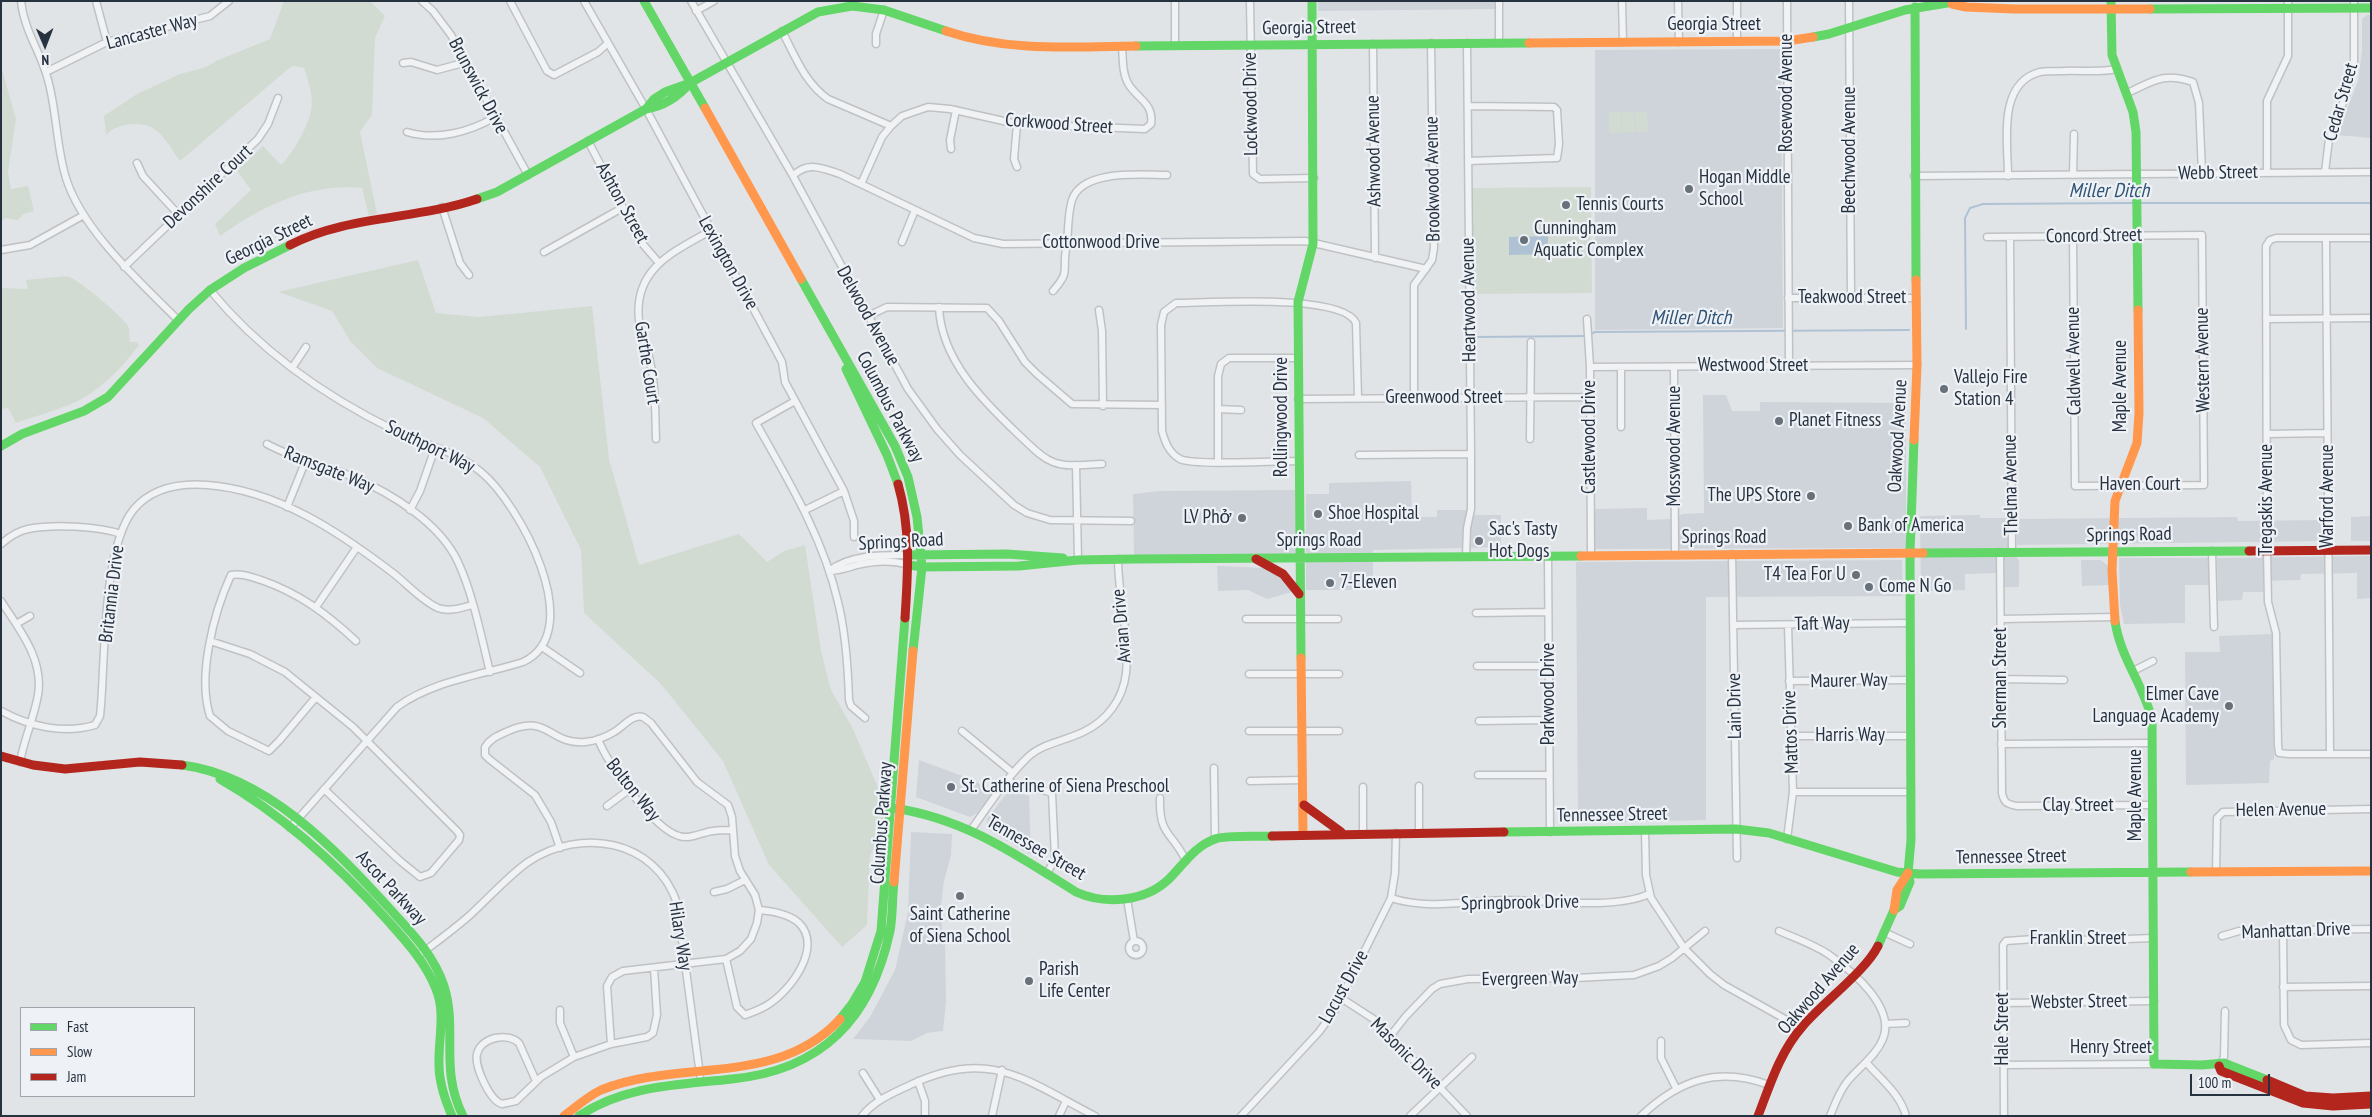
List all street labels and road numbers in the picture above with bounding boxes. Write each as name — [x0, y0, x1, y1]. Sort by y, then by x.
street label: Lancaster Way — [104, 9, 200, 55]
street label: Georgia Street — [1667, 14, 1761, 36]
street label: Georgia Street — [1262, 16, 1356, 40]
street label: Brunswick Drive — [443, 34, 513, 138]
street label: Rosewood Avenue — [1776, 34, 1798, 152]
street label: Lockwood Drive — [1239, 52, 1263, 156]
street label: Cedar Street — [2319, 60, 2363, 144]
street label: Beechwood Avenue — [1839, 86, 1861, 214]
street label: Ashwood Avenue — [1362, 95, 1386, 207]
street label: Corkwood Street — [1004, 109, 1114, 139]
street label: Brookwood Avenue — [1421, 116, 1445, 242]
street label: Devonshire Court — [159, 140, 257, 234]
street label: Ashton Street — [591, 159, 653, 247]
street label: Webb Street — [2178, 161, 2258, 185]
street label: Georgia Street — [222, 209, 316, 271]
street label: Lexington Drive — [693, 212, 763, 314]
street label: Concord Street — [2046, 224, 2142, 248]
street label: Cottonwood Drive — [1042, 232, 1160, 254]
street label: Heartwood Avenue — [1457, 238, 1481, 362]
street label: Delwood Avenue — [831, 262, 905, 370]
street label: Teakwood Street — [1798, 287, 1906, 309]
street label: Caldwell Avenue — [2062, 307, 2086, 415]
street label: Western Avenue — [2191, 307, 2215, 413]
street label: Garthe Court — [629, 320, 665, 406]
street label: Maple Avenue — [2110, 340, 2132, 432]
street label: Columbus Parkway — [851, 348, 929, 466]
street label: Westwood Street — [1698, 355, 1808, 377]
street label: Rollingwood Drive — [1271, 357, 1293, 477]
street label: Oakwood Avenue — [1884, 379, 1912, 493]
street label: Castlewood Drive — [1579, 380, 1601, 494]
street label: Mosswood Avenue — [1664, 386, 1686, 506]
street label: Greenwood Street — [1385, 387, 1503, 409]
street label: Southport Way — [382, 416, 478, 478]
street label: Thelma Avenue — [1999, 434, 2023, 536]
street label: Ramsgate Way — [281, 442, 377, 498]
street label: Tregaskis Avenue — [2256, 444, 2278, 556]
street label: Warford Avenue — [2317, 444, 2339, 548]
street label: Haven Court — [2100, 474, 2180, 496]
street label: Springs Road — [2086, 523, 2172, 547]
street label: Springs Road — [1681, 527, 1767, 549]
street label: Springs Road — [858, 528, 944, 556]
street label: Springs Road — [1276, 530, 1362, 552]
street label: Britannia Drive — [95, 544, 129, 644]
street label: Avian Drive — [1107, 588, 1137, 664]
street label: Taft Way — [1794, 612, 1850, 636]
street label: Sherman Street — [1990, 627, 2012, 729]
street label: Parkwood Drive — [1538, 643, 1560, 745]
street label: Maurer Way — [1810, 669, 1888, 693]
street label: Lain Drive — [1723, 673, 1747, 739]
street label: Mattos Drive — [1778, 690, 1804, 774]
street label: Harris Way — [1815, 725, 1885, 747]
street label: Maple Avenue — [2125, 749, 2147, 841]
street label: Bolton Way — [601, 754, 665, 826]
street label: Columbus Parkway — [866, 761, 898, 885]
street label: Clay Street — [2042, 795, 2114, 817]
street label: Helen Avenue — [2235, 798, 2327, 822]
street label: Tennessee Street — [1556, 803, 1668, 827]
street label: Tennessee Street — [982, 810, 1090, 886]
street label: Tennessee Street — [1955, 845, 2067, 869]
street label: Ascot Parkway — [351, 846, 431, 930]
street label: Springbrook Drive — [1461, 891, 1579, 915]
street label: Hilary Way — [663, 900, 697, 972]
street label: Manhattan Drive — [2241, 918, 2351, 944]
street label: Franklin Street — [2030, 928, 2126, 950]
street label: Oakwood Avenue — [1773, 939, 1865, 1039]
street label: Locust Drive — [1315, 946, 1373, 1028]
street label: Evergreen Way — [1481, 967, 1579, 991]
street label: Webster Street — [2031, 990, 2127, 1014]
street label: Hale Street — [1992, 992, 2014, 1066]
street label: Masonic Drive — [1365, 1013, 1447, 1095]
street label: Henry Street — [2070, 1037, 2152, 1059]

